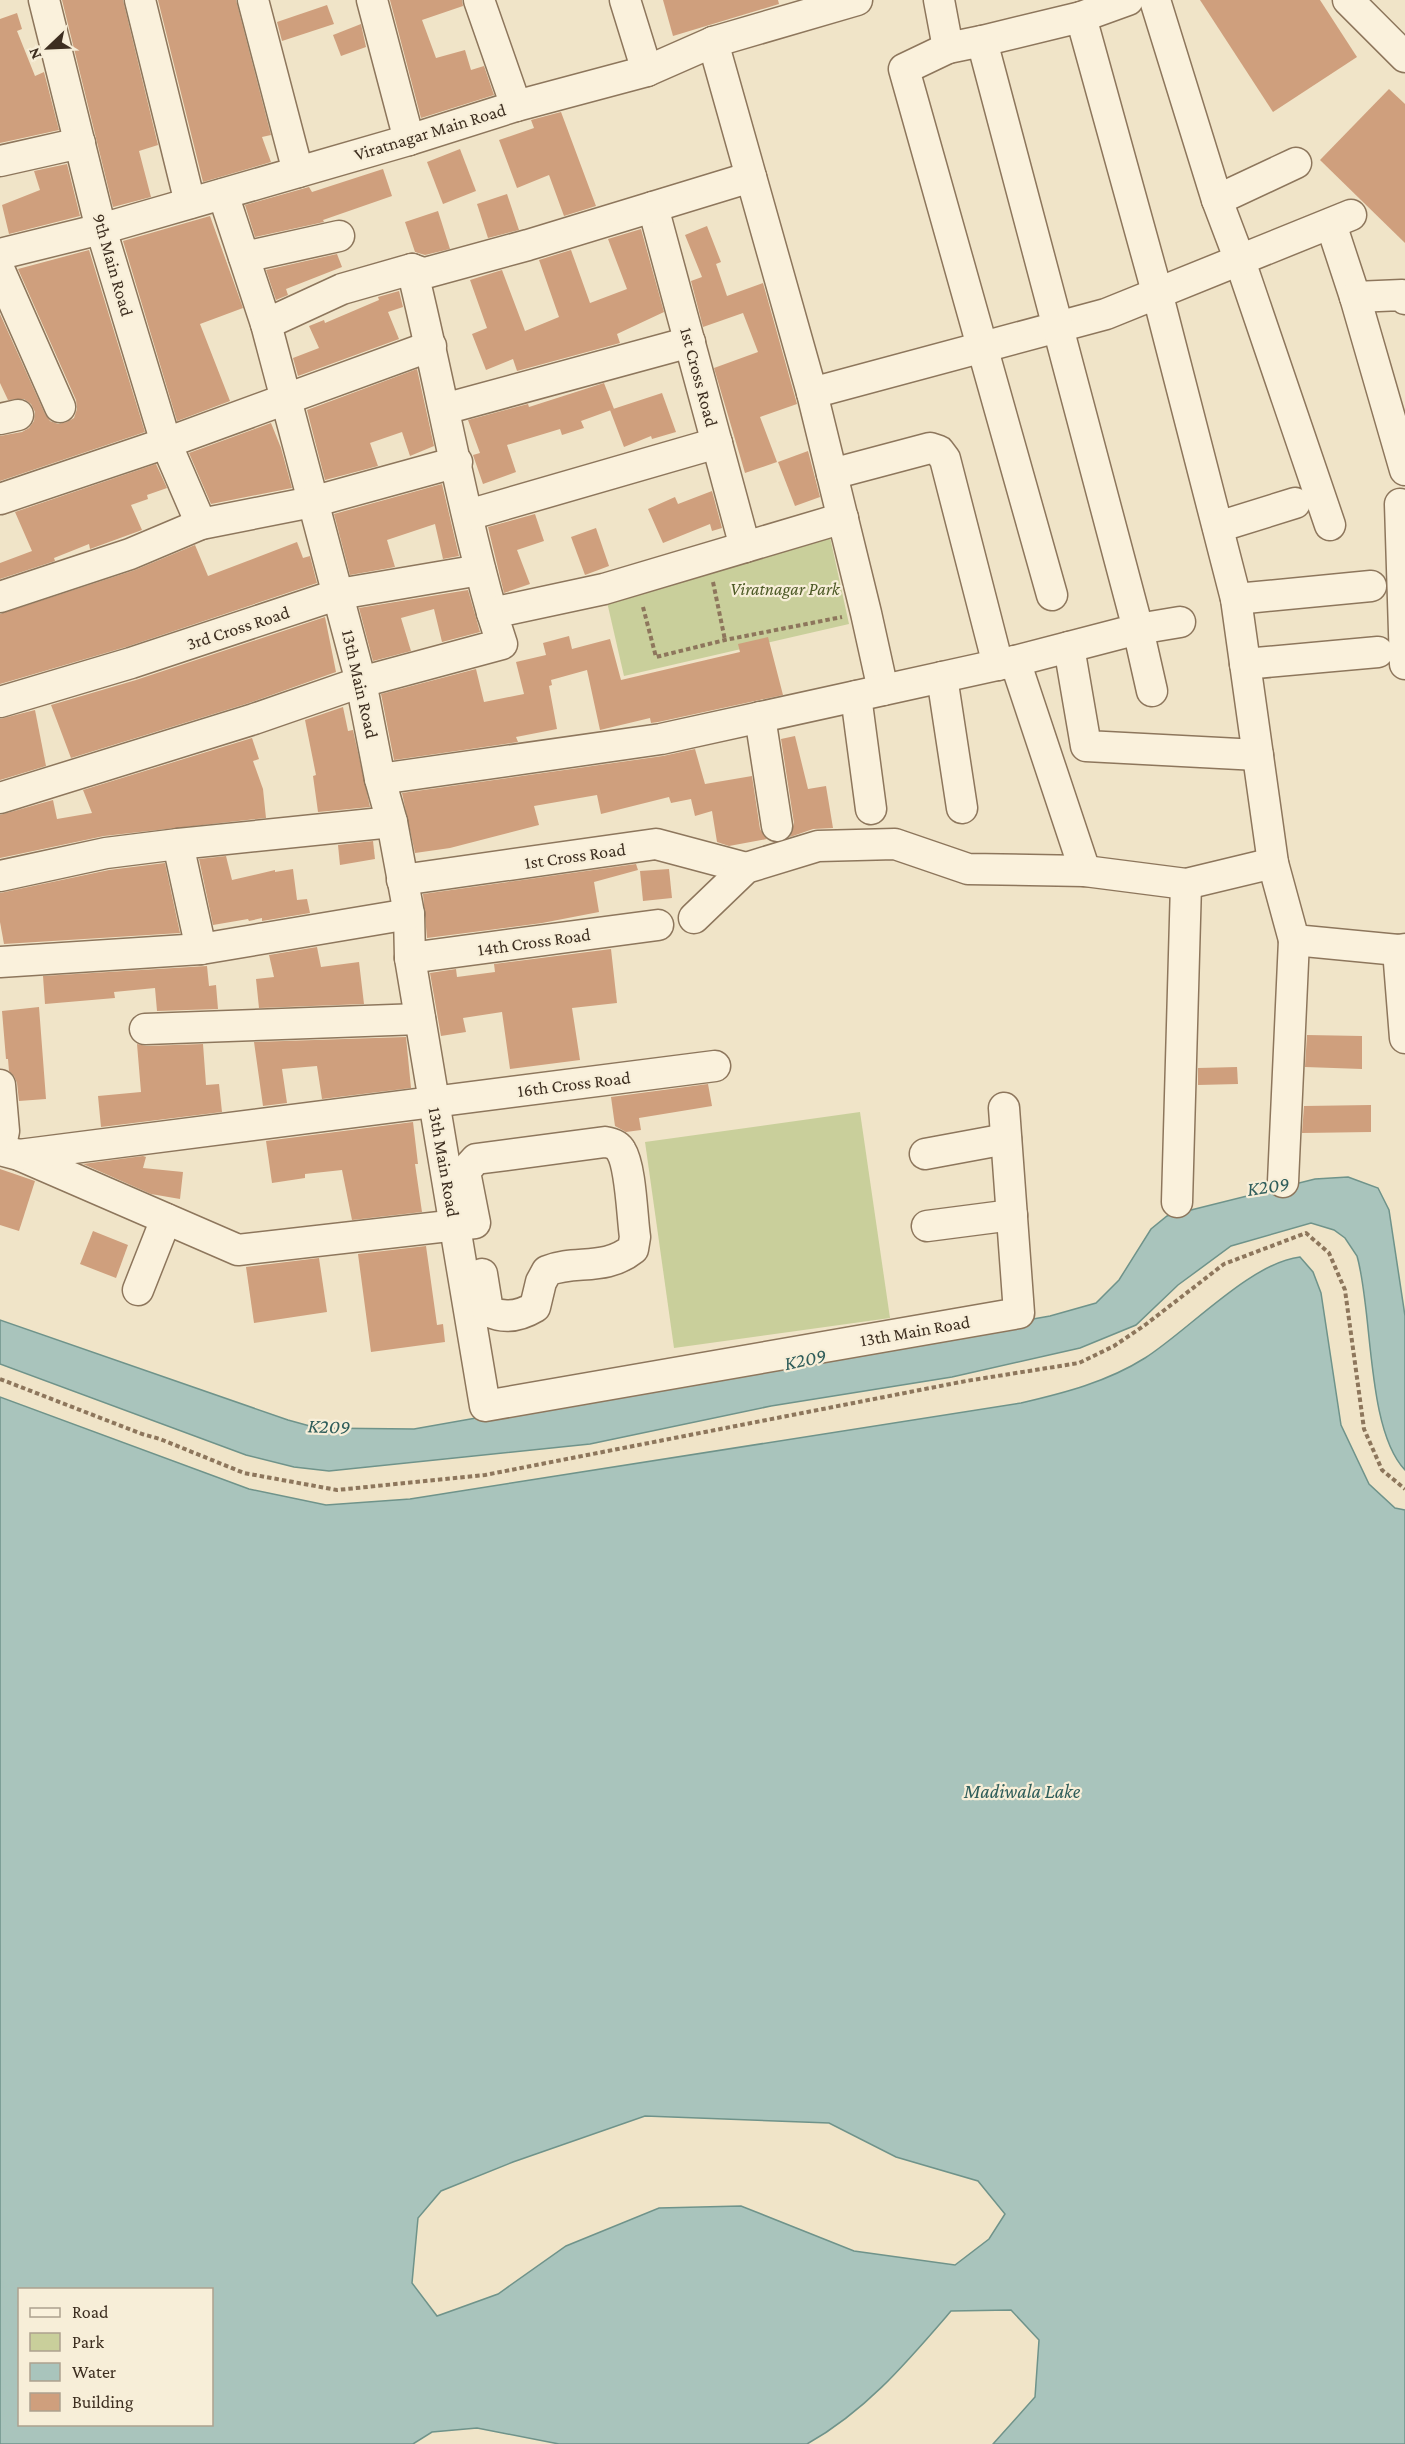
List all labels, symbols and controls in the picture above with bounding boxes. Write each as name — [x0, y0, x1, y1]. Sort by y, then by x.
north arrow — [18, 18, 78, 78]
text: N — [25, 45, 45, 62]
street label: Viratnagar Main Road — [352, 99, 509, 165]
street label: 9th Main Road — [89, 211, 137, 319]
street label: 1st Cross Road — [676, 325, 722, 429]
park label: Viratnagar Park — [730, 579, 841, 599]
street label: 3rd Cross Road — [184, 602, 292, 654]
street label: 13th Main Road — [338, 628, 382, 741]
street label: 1st Cross Road — [523, 839, 627, 873]
street label: 14th Cross Road — [476, 924, 592, 960]
street label: 16th Cross Road — [516, 1067, 632, 1101]
street label: 13th Main Road — [425, 1106, 464, 1219]
water label: K209 — [1245, 1172, 1291, 1200]
street label: 13th Main Road — [859, 1311, 972, 1350]
water label: K209 — [782, 1344, 828, 1374]
water label: K209 — [307, 1414, 351, 1438]
water label: Madiwala Lake — [963, 1780, 1081, 1802]
legend — [18, 2288, 213, 2426]
text: Road — [72, 2302, 109, 2322]
text: Park — [72, 2332, 104, 2352]
text: Water — [72, 2362, 117, 2382]
text: Building — [72, 2392, 134, 2412]

